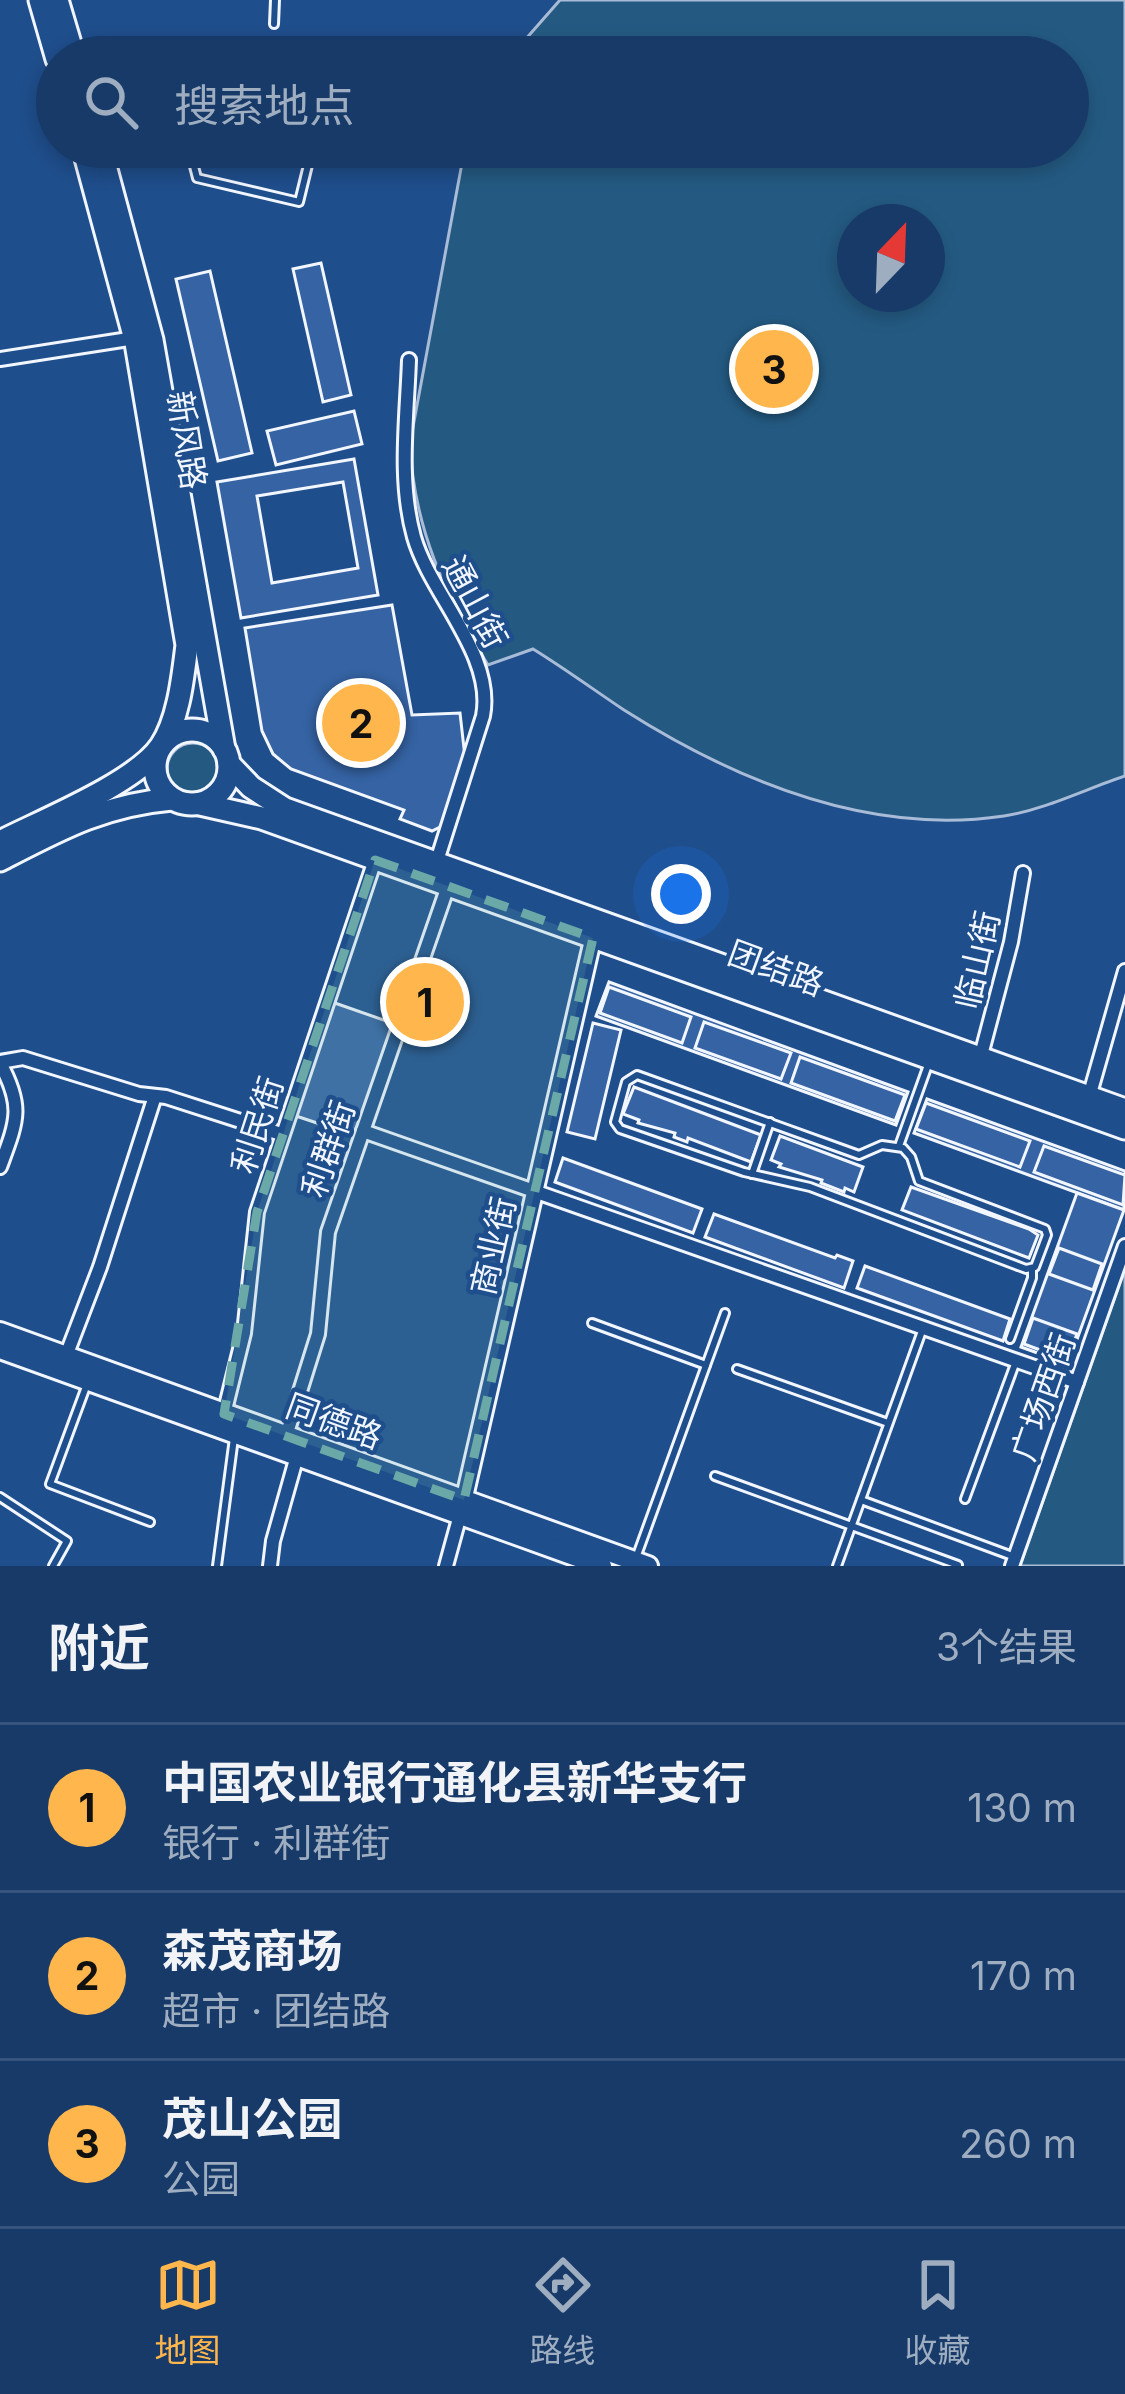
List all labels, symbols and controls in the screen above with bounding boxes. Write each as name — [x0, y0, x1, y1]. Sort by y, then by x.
search box — [36, 36, 1089, 168]
icon: search — [78, 69, 144, 135]
text: 搜索地点 — [174, 78, 354, 133]
north arrow — [837, 204, 945, 312]
pin: 3 — [735, 324, 813, 414]
street label: 新风路 — [160, 388, 214, 492]
street label: 通山街 — [434, 549, 516, 655]
pin: 2 — [322, 678, 400, 768]
your location — [651, 864, 711, 924]
street label: 临山街 — [946, 907, 1008, 1013]
street label: 团结路 — [723, 932, 829, 1004]
pin: 1 — [386, 957, 464, 1047]
street label: 利民街 — [223, 1072, 291, 1178]
street label: 利群街 — [293, 1096, 363, 1202]
street label: 商业街 — [462, 1193, 524, 1299]
street label: 广场西街 — [1003, 1328, 1083, 1466]
street label: 同德路 — [281, 1385, 387, 1457]
text: 附近 — [48, 1617, 150, 1678]
text: 3个结果 — [936, 1623, 1077, 1670]
text: 中国农业银行通化县新华支行 — [162, 1755, 747, 1810]
text: 1 — [79, 1784, 95, 1831]
text: 130 m — [967, 1784, 1077, 1831]
text: 银行 · 利群街 — [162, 1819, 390, 1866]
text: 森茂商场 — [162, 1923, 342, 1978]
text: 2 — [75, 1952, 99, 1999]
text: 170 m — [970, 1952, 1077, 1999]
text: 超市 · 团结路 — [162, 1987, 390, 2034]
text: 茂山公园 — [162, 2091, 342, 2146]
text: 3 — [74, 2120, 100, 2167]
text: 260 m — [959, 2120, 1077, 2167]
text: 公园 — [162, 2155, 240, 2202]
tab: 地图 — [155, 2252, 221, 2372]
tab: 路线 — [530, 2252, 596, 2372]
tab: 收藏 — [905, 2252, 971, 2372]

